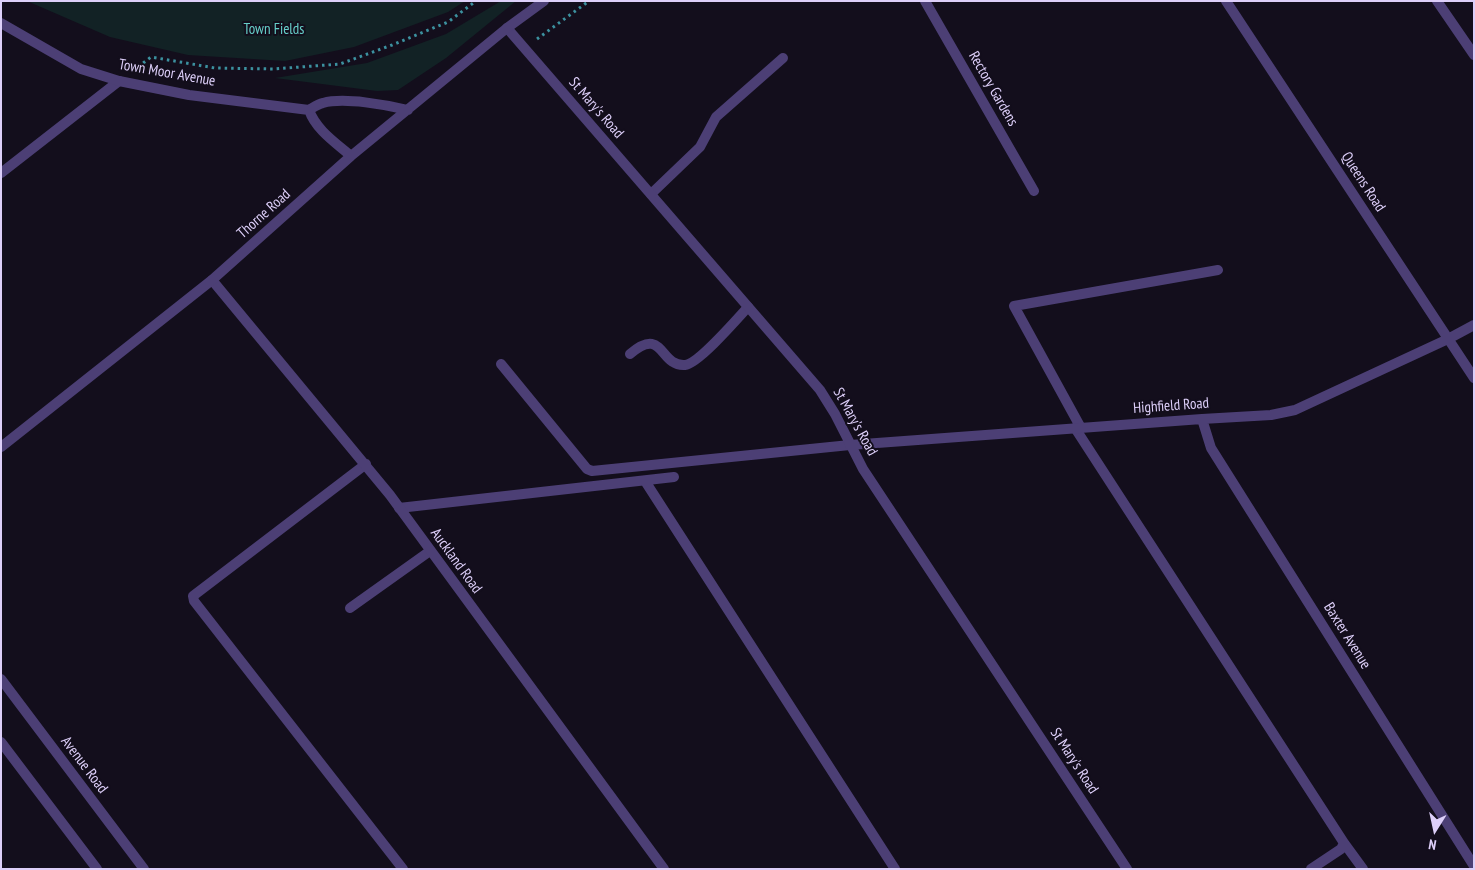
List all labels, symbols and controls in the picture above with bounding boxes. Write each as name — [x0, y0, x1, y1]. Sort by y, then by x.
park label: Town Fields — [244, 21, 304, 39]
street label: Rectory Gardens — [964, 48, 1022, 130]
street label: Town Moor Avenue — [117, 56, 217, 90]
street label: St Mary's Road — [565, 74, 627, 142]
street label: Queens Road — [1337, 149, 1389, 215]
street label: Thorne Road — [234, 185, 294, 243]
street label: St Mary's Road — [829, 385, 881, 459]
street label: Highfield Road — [1133, 394, 1209, 418]
street label: Auckland Road — [426, 525, 486, 597]
street label: Baxter Avenue — [1320, 600, 1374, 672]
street label: St Mary's Road — [1046, 725, 1102, 797]
street label: Avenue Road — [57, 733, 111, 797]
north arrow — [1410, 805, 1460, 855]
text: N — [1427, 835, 1438, 854]

